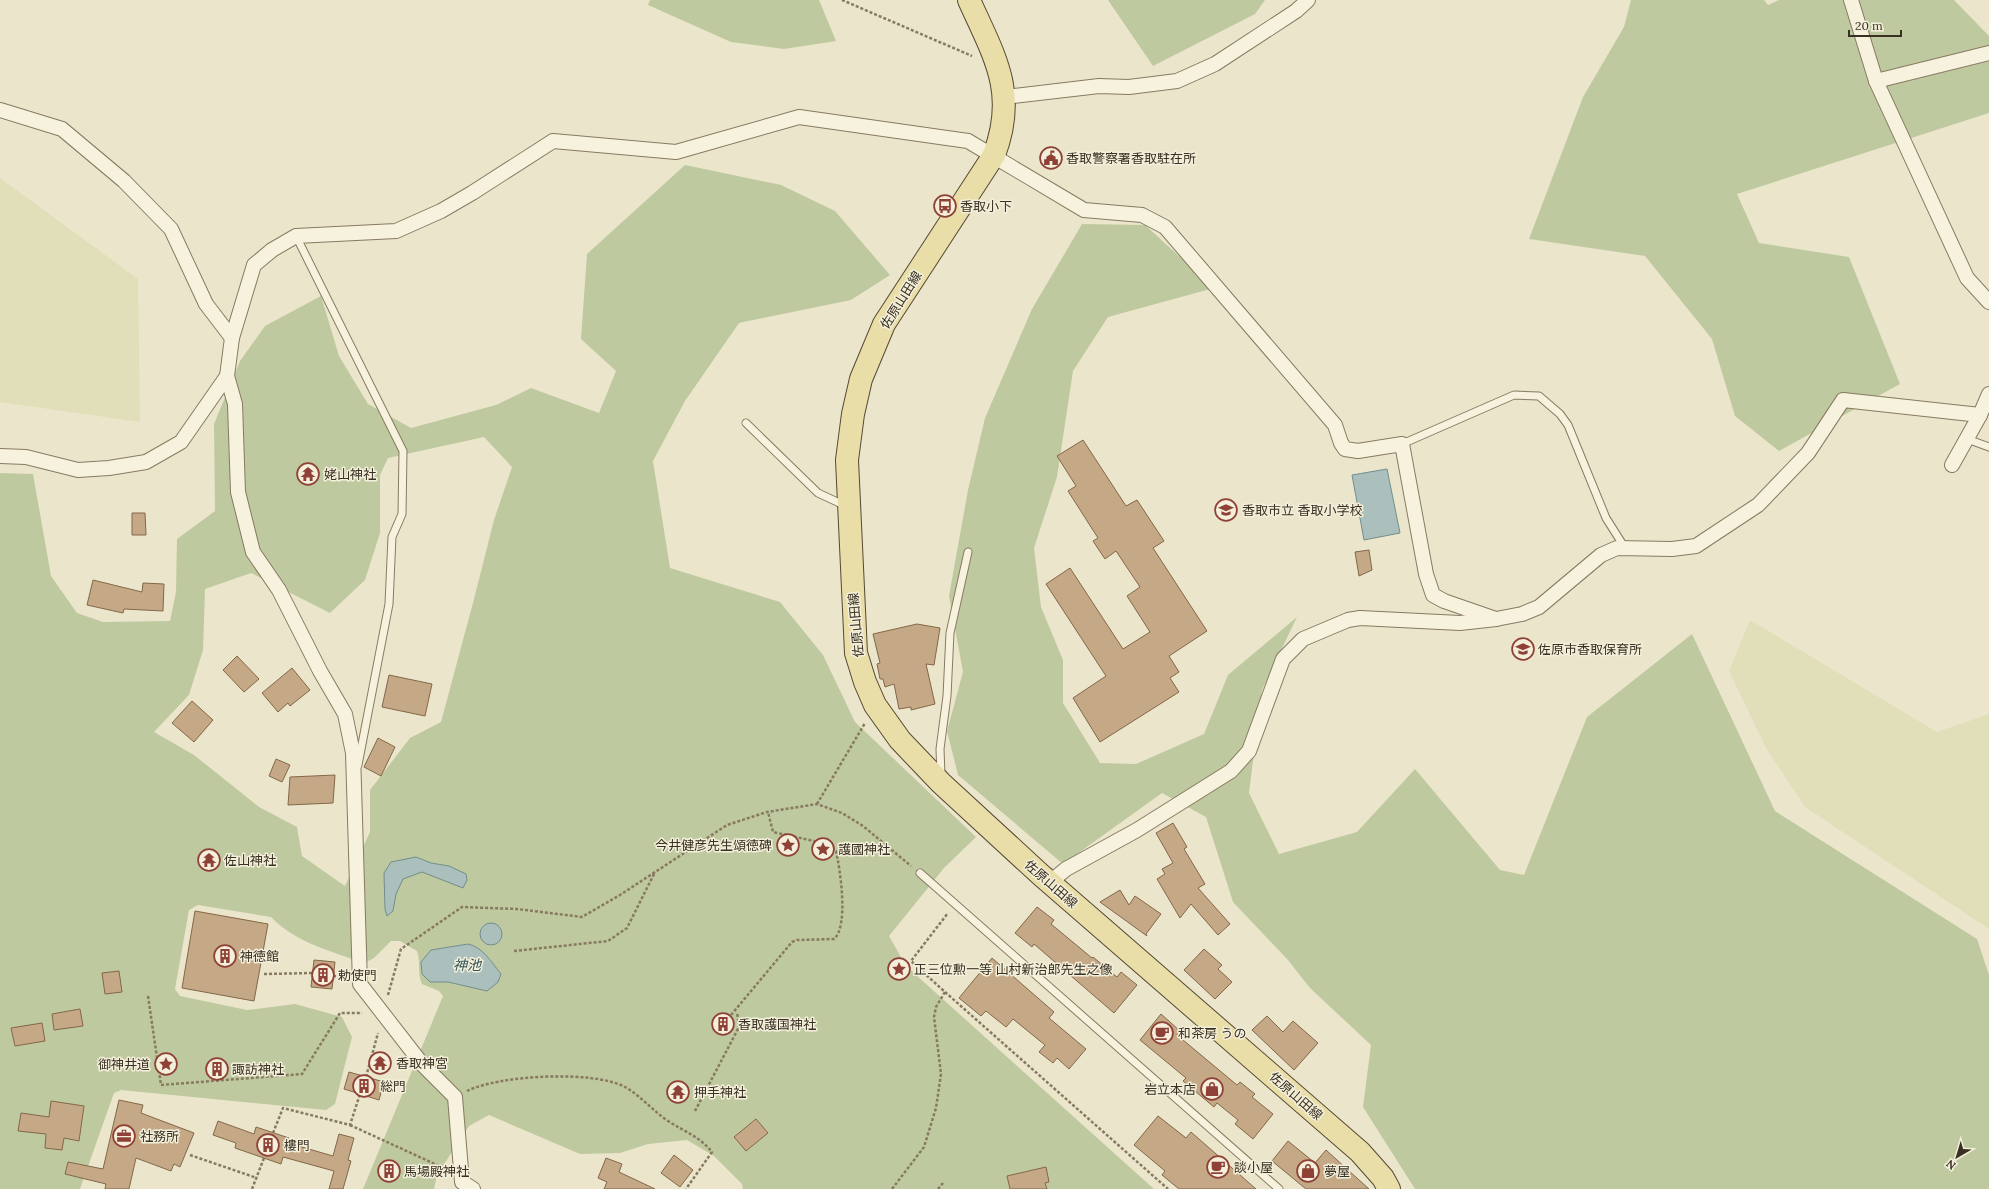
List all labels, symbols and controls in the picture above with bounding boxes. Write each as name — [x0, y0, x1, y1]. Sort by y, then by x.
scale bar — [1849, 12, 1901, 38]
text: 20 m — [1855, 18, 1883, 33]
public building icon: 香取警察署香取駐在所 — [1038, 145, 1064, 171]
place label: 香取警察署香取駐在所 — [1066, 150, 1196, 167]
bus stop icon: 香取小下 — [932, 193, 958, 219]
place label: 香取小下 — [960, 198, 1012, 215]
street label: 佐原山田線 — [877, 268, 925, 332]
temple icon: 姥山神社 — [295, 461, 321, 487]
place label: 姥山神社 — [324, 466, 376, 483]
school or university icon: 香取市立 香取小学校 — [1213, 497, 1239, 523]
place label: 香取市立 香取小学校 — [1242, 502, 1362, 519]
street label: 佐原山田線 — [845, 592, 867, 658]
school or university icon: 佐原市香取保育所 — [1510, 636, 1536, 662]
place label: 佐原市香取保育所 — [1538, 641, 1642, 658]
place icon: 今井健彦先生頌徳碑 — [775, 832, 801, 858]
place icon: 護國神社 — [810, 836, 836, 862]
place label: 今井健彦先生頌徳碑 — [655, 837, 772, 854]
place label: 護國神社 — [838, 841, 890, 858]
temple icon: 佐山神社 — [196, 847, 222, 873]
place label: 佐山神社 — [224, 852, 276, 869]
street label: 佐原山田線 — [1021, 856, 1081, 912]
building icon: 神徳館 — [212, 943, 238, 969]
place label: 神徳館 — [240, 948, 279, 965]
water label: 神池 — [453, 956, 483, 974]
place icon: 正三位勲一等 山村新治郎先生之像 — [886, 956, 912, 982]
place label: 正三位勲一等 山村新治郎先生之像 — [914, 961, 1112, 978]
building icon: 勅使門 — [310, 962, 336, 988]
place label: 勅使門 — [338, 967, 377, 984]
building icon: 香取護国神社 — [710, 1011, 736, 1037]
place label: 香取護国神社 — [738, 1016, 816, 1033]
cafe icon: 和茶房 うの — [1149, 1020, 1175, 1046]
place label: 和茶房 うの — [1178, 1025, 1246, 1042]
temple icon: 香取神宮 — [367, 1050, 393, 1076]
place icon: 御神井道 — [153, 1051, 179, 1077]
place label: 香取神宮 — [396, 1055, 448, 1072]
place label: 御神井道 — [98, 1056, 150, 1073]
building icon: 諏訪神社 — [204, 1056, 230, 1082]
place label: 諏訪神社 — [232, 1061, 284, 1078]
street label: 佐原山田線 — [1266, 1068, 1326, 1124]
building icon: 総門 — [351, 1073, 377, 1099]
shop icon: 岩立本店 — [1199, 1076, 1225, 1102]
place label: 総門 — [380, 1078, 406, 1095]
temple icon: 押手神社 — [665, 1079, 691, 1105]
place label: 岩立本店 — [1144, 1081, 1196, 1098]
place label: 押手神社 — [694, 1084, 746, 1101]
office icon: 社務所 — [111, 1123, 137, 1149]
place label: 社務所 — [140, 1128, 179, 1145]
building icon: 樓門 — [255, 1132, 281, 1158]
place label: 樓門 — [284, 1137, 310, 1154]
north arrow — [1937, 1137, 1977, 1177]
cafe icon: 談小屋 — [1205, 1154, 1231, 1180]
text: N — [1943, 1156, 1959, 1173]
building icon: 馬場殿神社 — [376, 1158, 402, 1184]
shop icon: 夢屋 — [1295, 1158, 1321, 1184]
place label: 談小屋 — [1234, 1159, 1273, 1176]
place label: 馬場殿神社 — [404, 1163, 469, 1180]
place label: 夢屋 — [1324, 1163, 1350, 1180]

